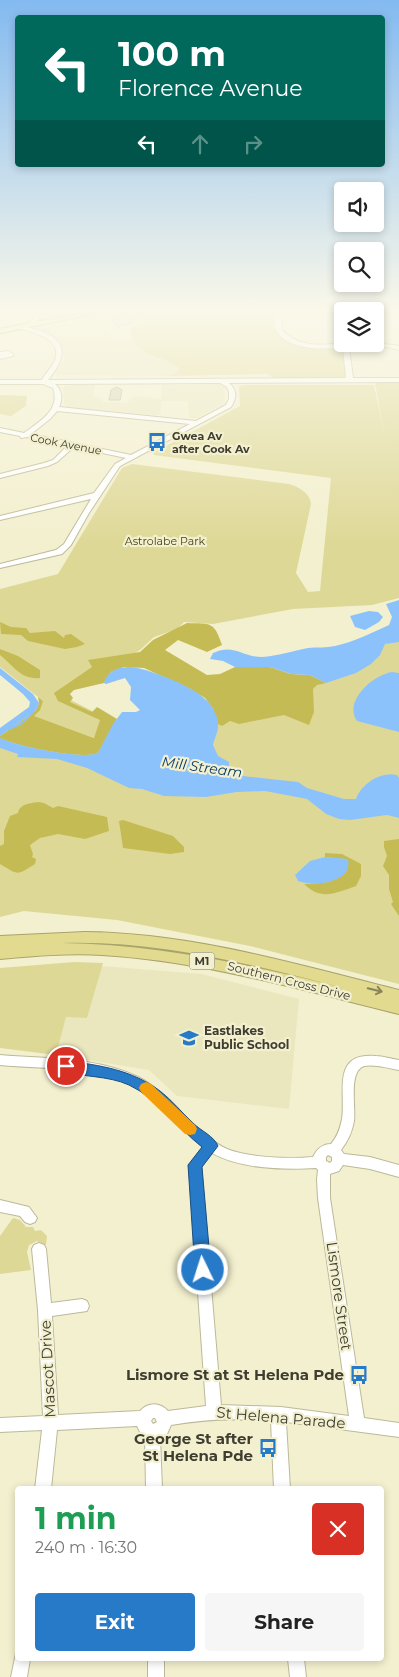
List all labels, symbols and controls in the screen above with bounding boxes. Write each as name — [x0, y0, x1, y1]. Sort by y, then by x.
text: 100 m — [118, 32, 226, 75]
icon: left — [35, 35, 100, 100]
text: Florence Avenue — [118, 75, 303, 102]
icon: left — [133, 130, 161, 158]
icon: ahead — [186, 130, 214, 158]
icon: right — [239, 130, 267, 158]
map controls — [334, 182, 384, 352]
button: sound — [334, 182, 384, 232]
button: search — [334, 242, 384, 292]
button: layers — [334, 302, 384, 352]
place label: Gwea Av after Cook Av — [172, 429, 250, 456]
street label: Cook Avenue — [29, 430, 103, 458]
bus stop icon: Gwea Av after Cook Av — [146, 431, 168, 453]
park label: Astrolabe Park — [125, 534, 206, 548]
water label: Mill Stream — [161, 752, 243, 782]
road number: M1 — [190, 952, 214, 969]
street label: Southern Cross Drive — [226, 958, 352, 1003]
one-way arrow — [367, 986, 383, 995]
place label: Eastlakes Public School — [204, 1023, 289, 1052]
school or university icon: Eastlakes Public School — [178, 1027, 200, 1049]
pin — [45, 1045, 87, 1087]
icon: arrive — [52, 1052, 80, 1080]
street label: Lismore Street — [322, 1240, 357, 1352]
position arrow — [176, 1243, 228, 1295]
street label: Mascot Drive — [35, 1320, 60, 1418]
bus stop icon: Lismore St at St Helena Pde — [348, 1364, 370, 1386]
place label: Lismore St at St Helena Pde — [126, 1365, 344, 1384]
street label: St Helena Parade — [216, 1402, 346, 1433]
place label: George St after St Helena Pde — [134, 1429, 254, 1465]
bus stop icon: George St after St Helena Pde — [257, 1437, 279, 1459]
text: 1 min — [35, 1500, 116, 1537]
button: close — [312, 1503, 364, 1555]
text: 240 m · 16:30 — [35, 1538, 137, 1557]
button: Exit — [35, 1593, 195, 1651]
button: Share — [205, 1593, 364, 1651]

